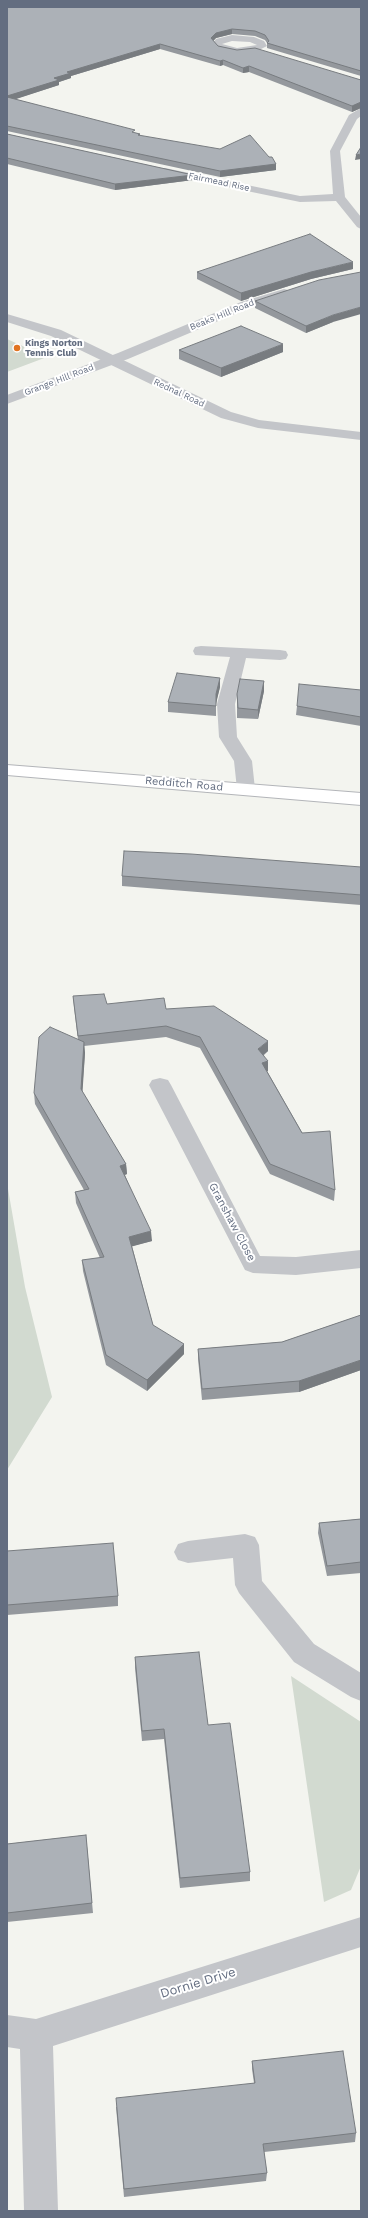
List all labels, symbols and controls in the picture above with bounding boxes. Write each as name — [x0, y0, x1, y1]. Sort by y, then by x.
street label: Fairmead Rise — [188, 170, 250, 194]
street label: Beaks Hill Road — [188, 297, 256, 333]
place label: Kings Norton Tennis Club — [25, 338, 83, 359]
marker: Kings Norton Tennis Club — [12, 343, 22, 353]
street label: Grange Hill Road — [23, 362, 95, 398]
street label: Rednal Road — [152, 376, 206, 410]
street label: Redditch Road — [144, 774, 224, 794]
street label: Granshaw Close — [206, 1181, 258, 1263]
street label: Dornie Drive — [158, 1964, 238, 2002]

